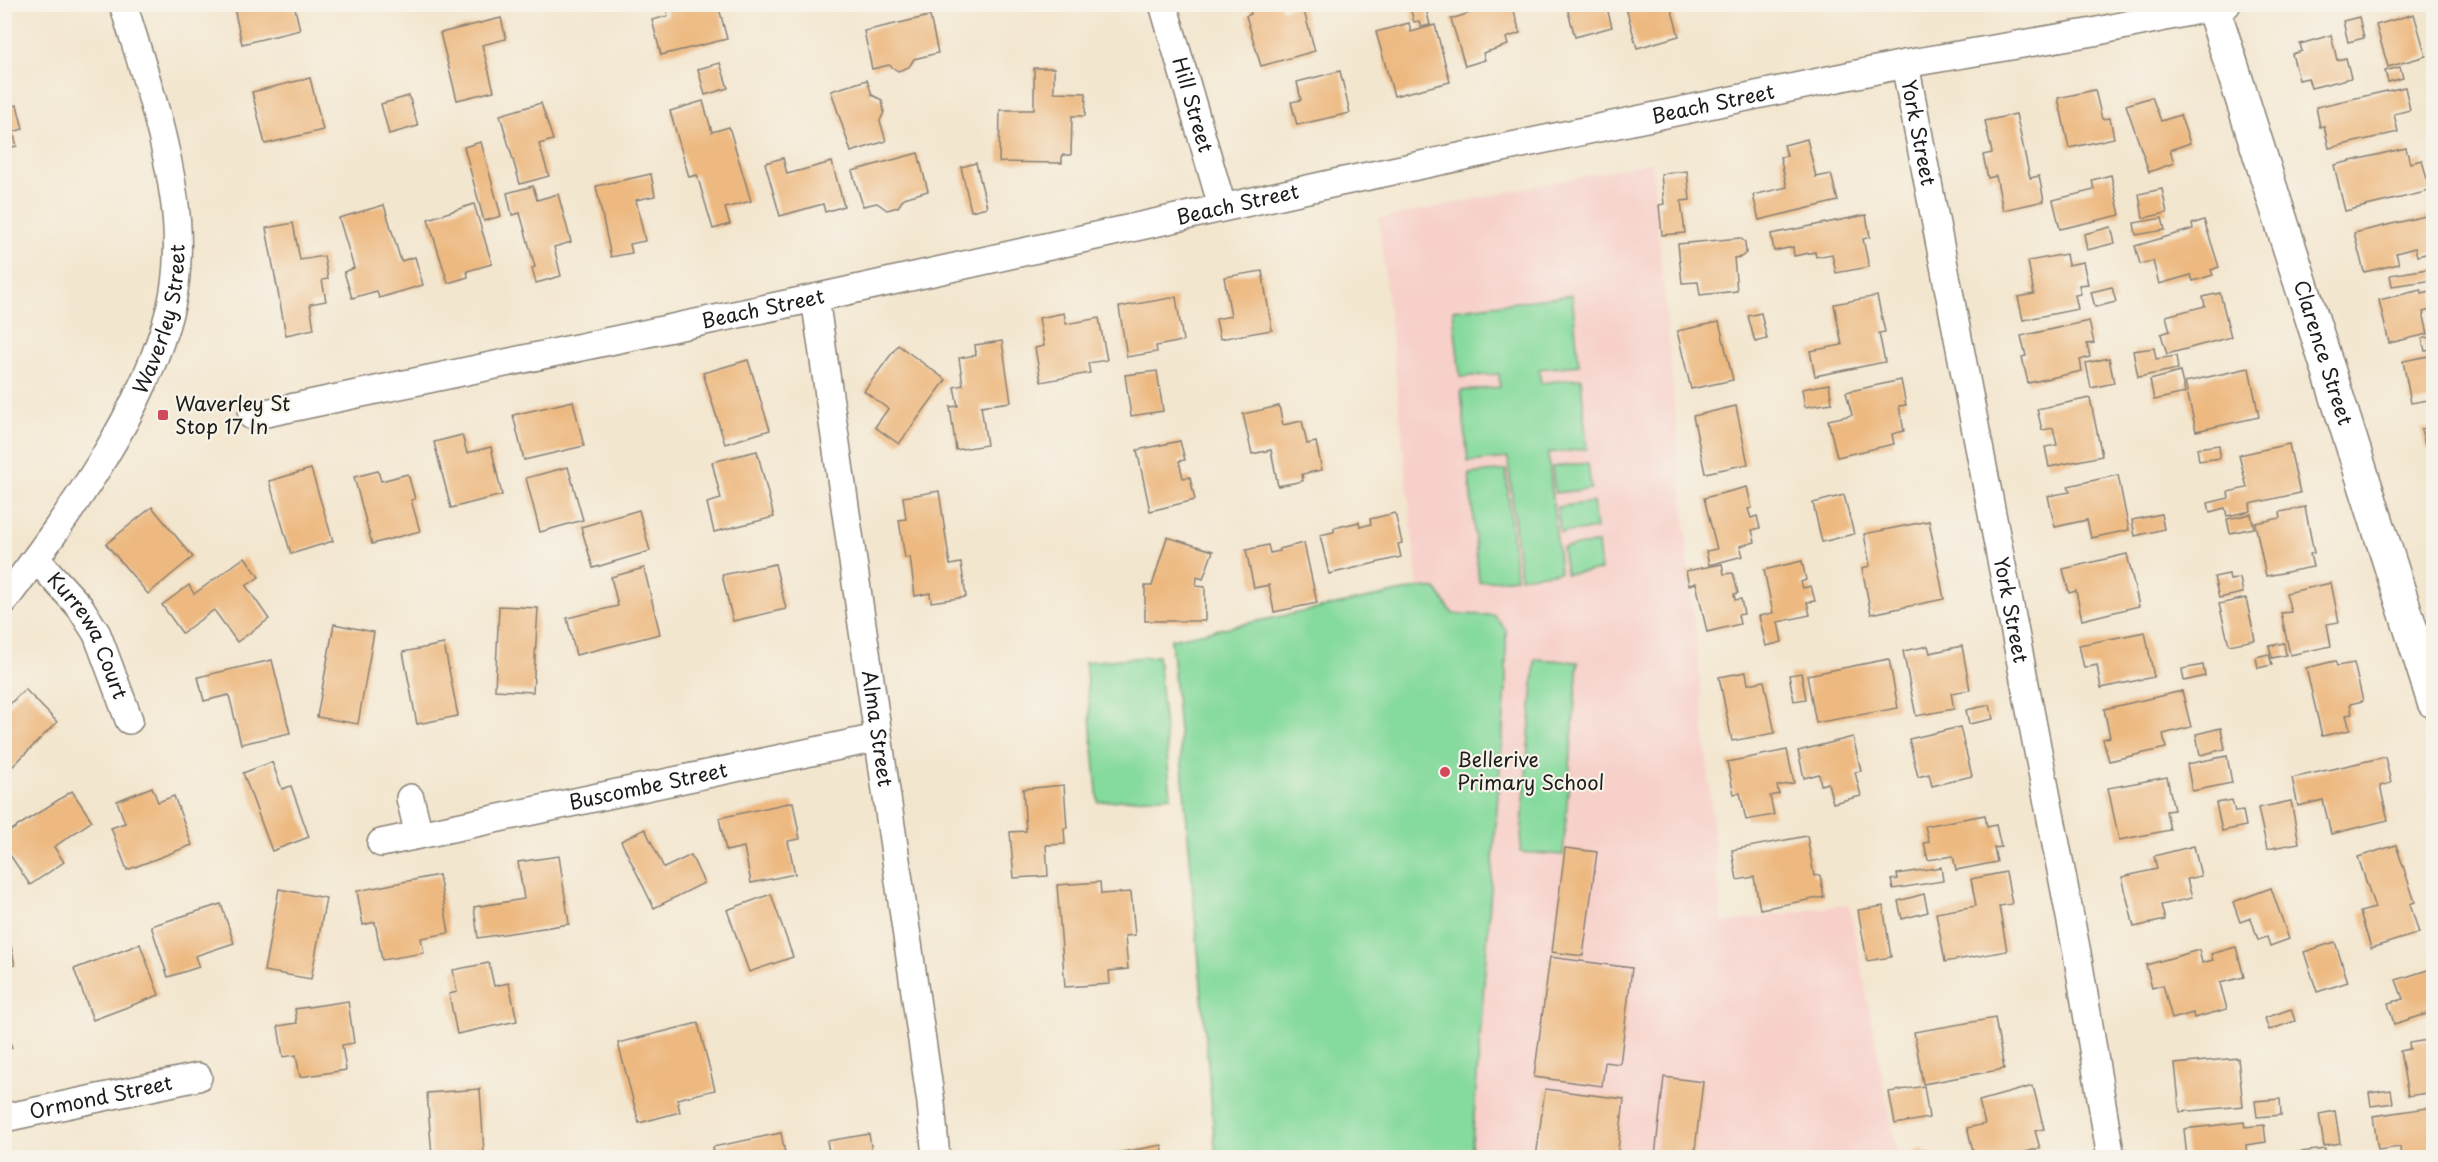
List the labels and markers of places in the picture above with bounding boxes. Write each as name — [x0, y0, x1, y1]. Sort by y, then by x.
place label: Waverley St Stop 17 In — [175, 388, 290, 441]
marker: Waverley St Stop 17 In — [156, 408, 170, 422]
place label: Bellerive Primary School — [1457, 744, 1604, 797]
marker: Bellerive Primary School — [1438, 765, 1452, 779]

